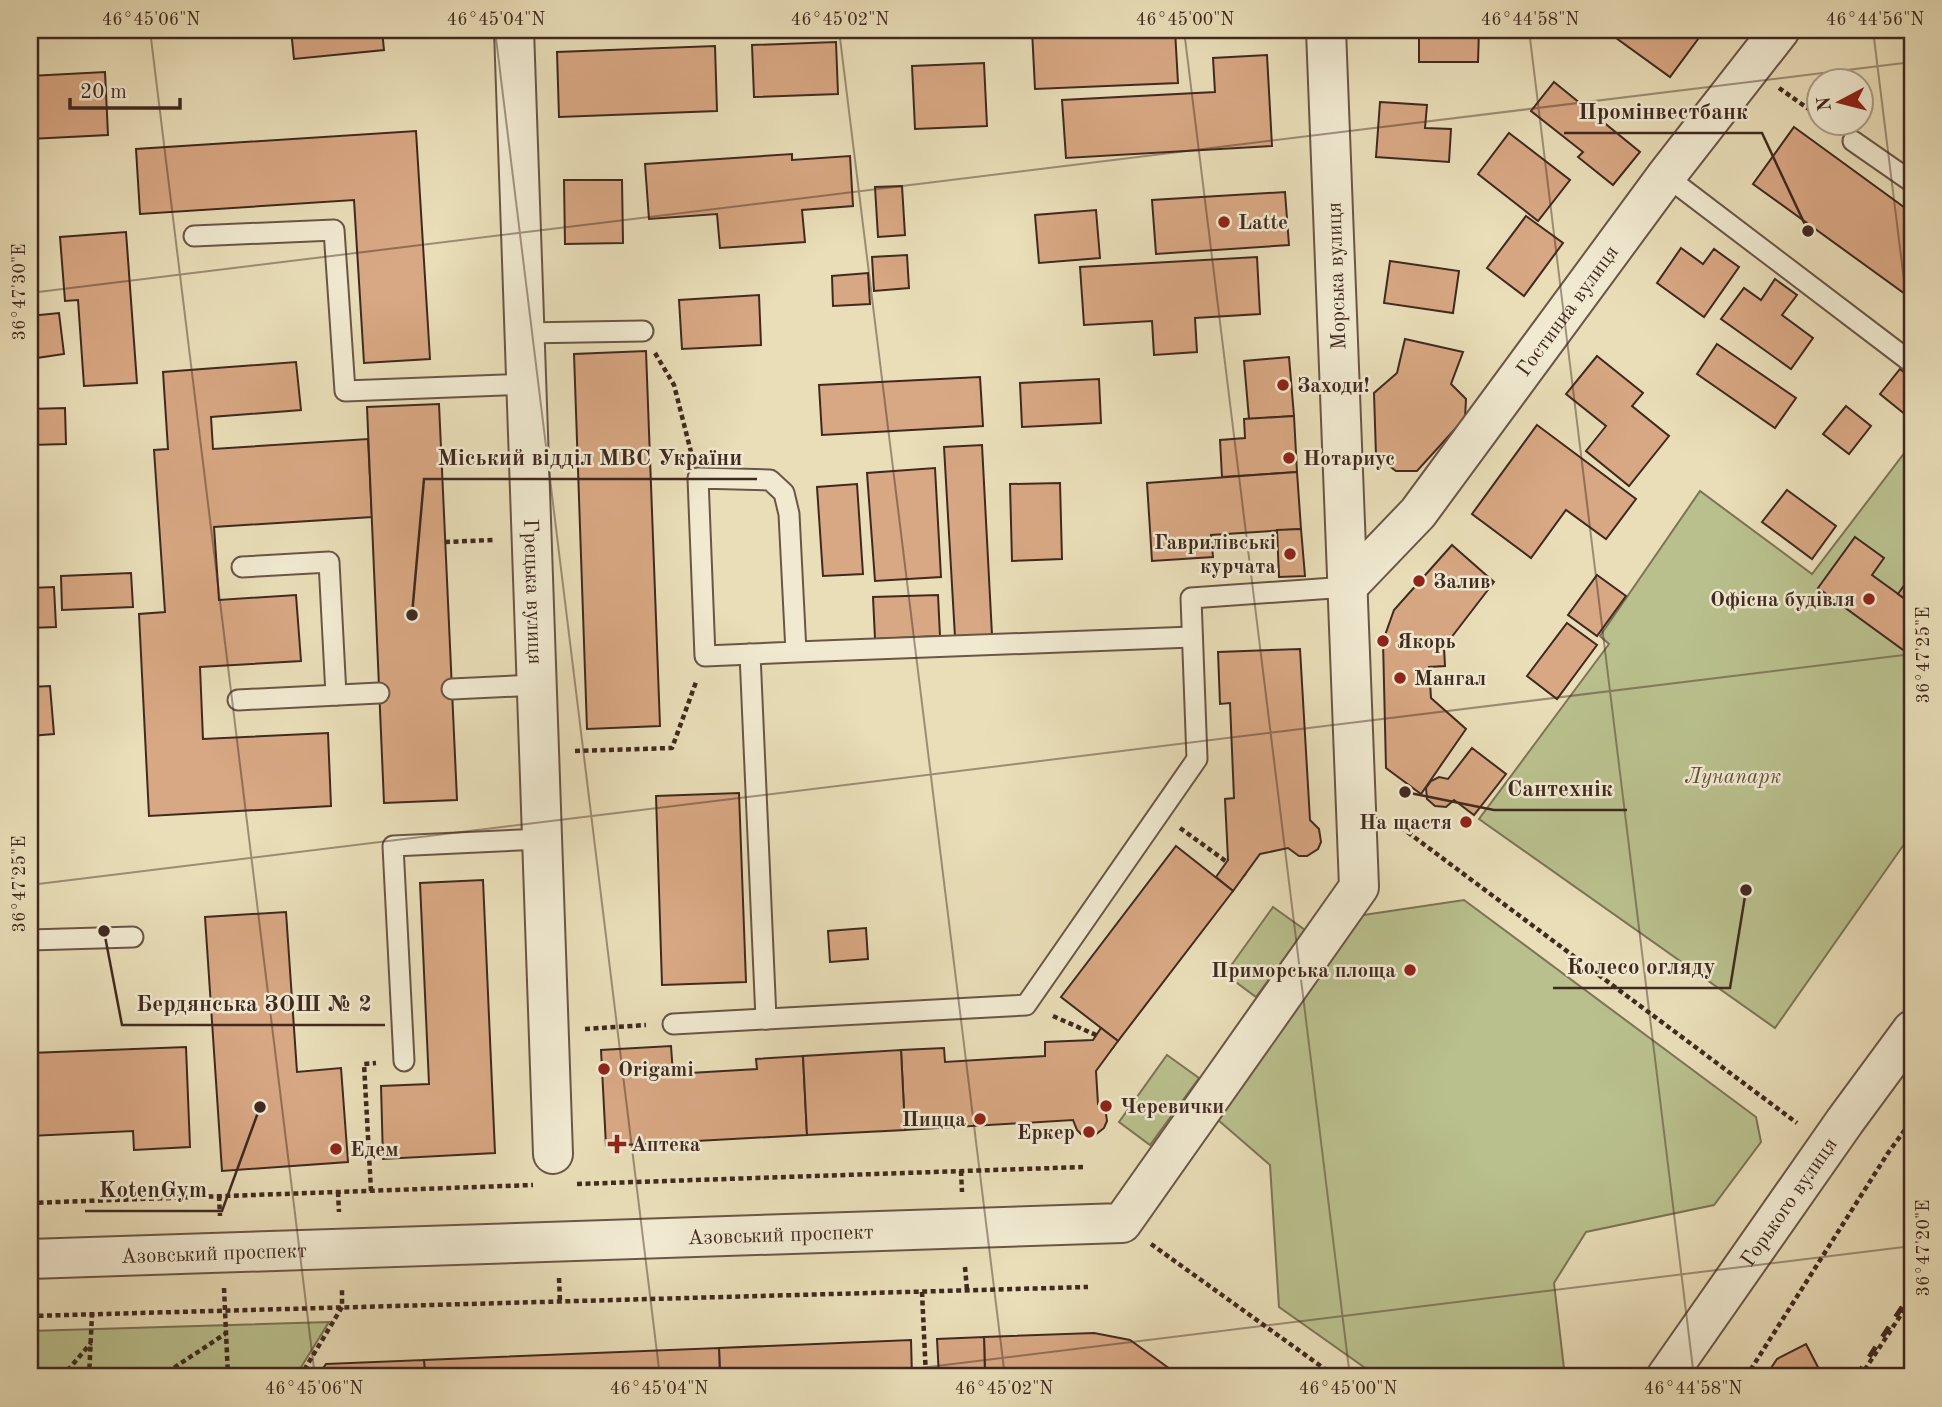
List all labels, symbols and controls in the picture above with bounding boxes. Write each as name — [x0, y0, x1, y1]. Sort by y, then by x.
text: 46°45'06"N — [102, 11, 200, 29]
text: 46°45'04"N — [447, 11, 545, 29]
text: 46°45'02"N — [791, 11, 889, 29]
text: 46°45'00"N — [1136, 11, 1234, 29]
text: 46°44'58"N — [1481, 11, 1579, 29]
text: 46°44'56"N — [1826, 11, 1924, 29]
scale bar — [70, 66, 180, 110]
north arrow — [1806, 66, 1876, 136]
text: 20 m — [80, 82, 127, 103]
callout: Промінвестбанк — [1564, 89, 1762, 133]
text: N — [1815, 95, 1836, 112]
text: Промінвестбанк — [1578, 101, 1748, 124]
street label: Морська вулиця — [1324, 202, 1351, 350]
place label: Latte — [1238, 213, 1288, 234]
marker: Latte — [1216, 214, 1232, 230]
street label: Гостинна вулиця — [1513, 242, 1623, 381]
text: 36°47'30"E — [11, 244, 29, 340]
place label: Заходи! — [1297, 376, 1370, 397]
marker: Заходи! — [1275, 377, 1291, 393]
callout: Міський відділ МВС України — [424, 435, 757, 479]
text: Міський відділ МВС України — [438, 447, 742, 470]
place label: Нотариус — [1303, 449, 1395, 470]
marker: Нотариус — [1281, 450, 1297, 466]
street label: Грецька вулиця — [519, 519, 545, 665]
place label: Гаврилівські курчата — [1154, 533, 1276, 578]
marker: Гаврилівські курчата — [1282, 546, 1298, 562]
place label: Залив — [1433, 572, 1491, 593]
marker: Залив — [1411, 573, 1427, 589]
place label: Офісна будівля — [1710, 590, 1855, 611]
marker: Офісна будівля — [1861, 591, 1877, 607]
text: 36°47'25"E — [1915, 607, 1933, 703]
place label: Якорь — [1397, 632, 1456, 653]
marker: Якорь — [1375, 633, 1391, 649]
place label: Мангал — [1414, 669, 1486, 690]
marker: Мангал — [1392, 670, 1408, 686]
callout: Сантехнік — [1494, 766, 1627, 810]
park label: Лунапарк — [1685, 767, 1781, 788]
text: Сантехнік — [1507, 778, 1613, 801]
place label: На щастя — [1359, 813, 1452, 834]
marker: На щастя — [1458, 814, 1474, 830]
text: 36°47'25"E — [11, 836, 29, 932]
callout: Колесо огляду — [1553, 944, 1730, 988]
text: Колесо огляду — [1567, 956, 1716, 979]
place label: Приморська площа — [1211, 961, 1396, 982]
marker: Приморська площа — [1402, 962, 1418, 978]
callout: Бердянська ЗОШ № 2 — [122, 981, 385, 1025]
text: Бердянська ЗОШ № 2 — [136, 993, 372, 1016]
place label: Origami — [618, 1060, 694, 1081]
marker: Origami — [596, 1061, 612, 1077]
place label: Черевички — [1120, 1097, 1224, 1118]
marker: Черевички — [1098, 1098, 1114, 1114]
place label: Пицца — [902, 1110, 966, 1131]
marker: Пицца — [972, 1111, 988, 1127]
place label: Еркер — [1017, 1123, 1075, 1144]
marker: Еркер — [1081, 1124, 1097, 1140]
street label: Горького вулиця — [1738, 1134, 1842, 1271]
place label: Аптека — [631, 1135, 701, 1156]
marker: Аптека — [609, 1136, 625, 1152]
place label: Едем — [350, 1140, 399, 1161]
marker: Едем — [328, 1141, 344, 1157]
callout: KotenGym — [85, 1167, 222, 1211]
text: KotenGym — [99, 1179, 207, 1202]
text: 36°47'20"E — [1915, 1200, 1933, 1296]
street label: Азовський проспект — [687, 1222, 874, 1249]
street label: Азовський проспект — [121, 1241, 307, 1268]
text: 46°45'06"N — [265, 1380, 363, 1398]
text: 46°45'04"N — [610, 1380, 708, 1398]
text: 46°45'02"N — [955, 1380, 1053, 1398]
text: 46°45'00"N — [1299, 1380, 1397, 1398]
text: 46°44'58"N — [1644, 1380, 1742, 1398]

